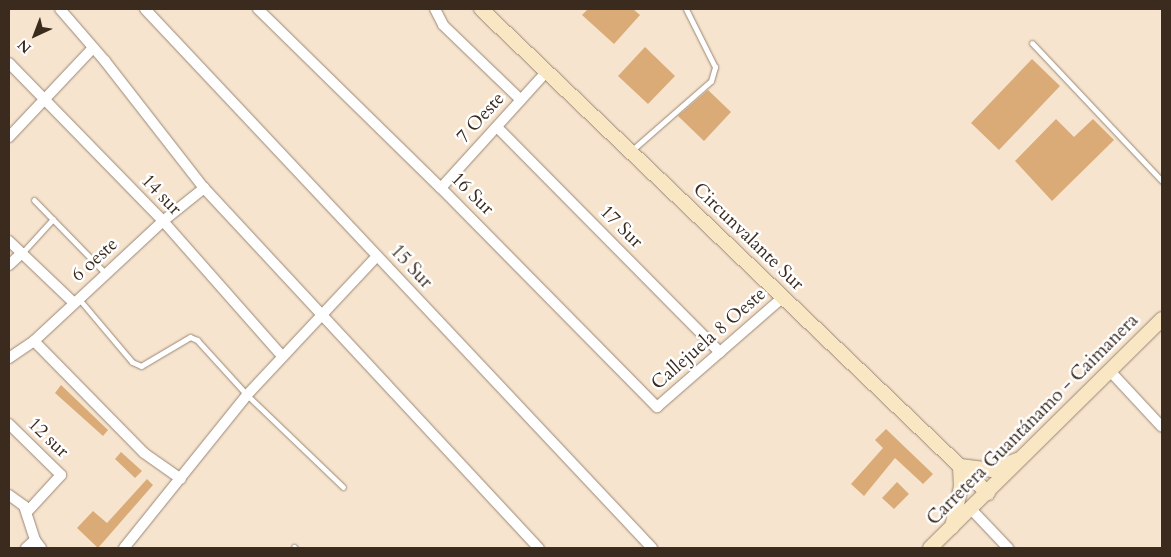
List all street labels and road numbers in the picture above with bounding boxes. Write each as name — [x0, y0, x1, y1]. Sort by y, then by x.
street label: 7 Oeste — [452, 88, 510, 148]
street label: 16 Sur — [446, 168, 498, 220]
street label: 14 sur — [136, 170, 186, 220]
street label: Circunvalante Sur — [688, 178, 808, 296]
street label: 17 Sur — [595, 201, 647, 253]
street label: 6 oeste — [67, 233, 123, 287]
street label: 15 Sur — [385, 240, 437, 294]
street label: Callejuela 8 Oeste — [647, 283, 771, 395]
street label: Carretera Guantánamo - Caimanera — [923, 310, 1143, 530]
street label: 12 sur — [23, 413, 73, 463]

